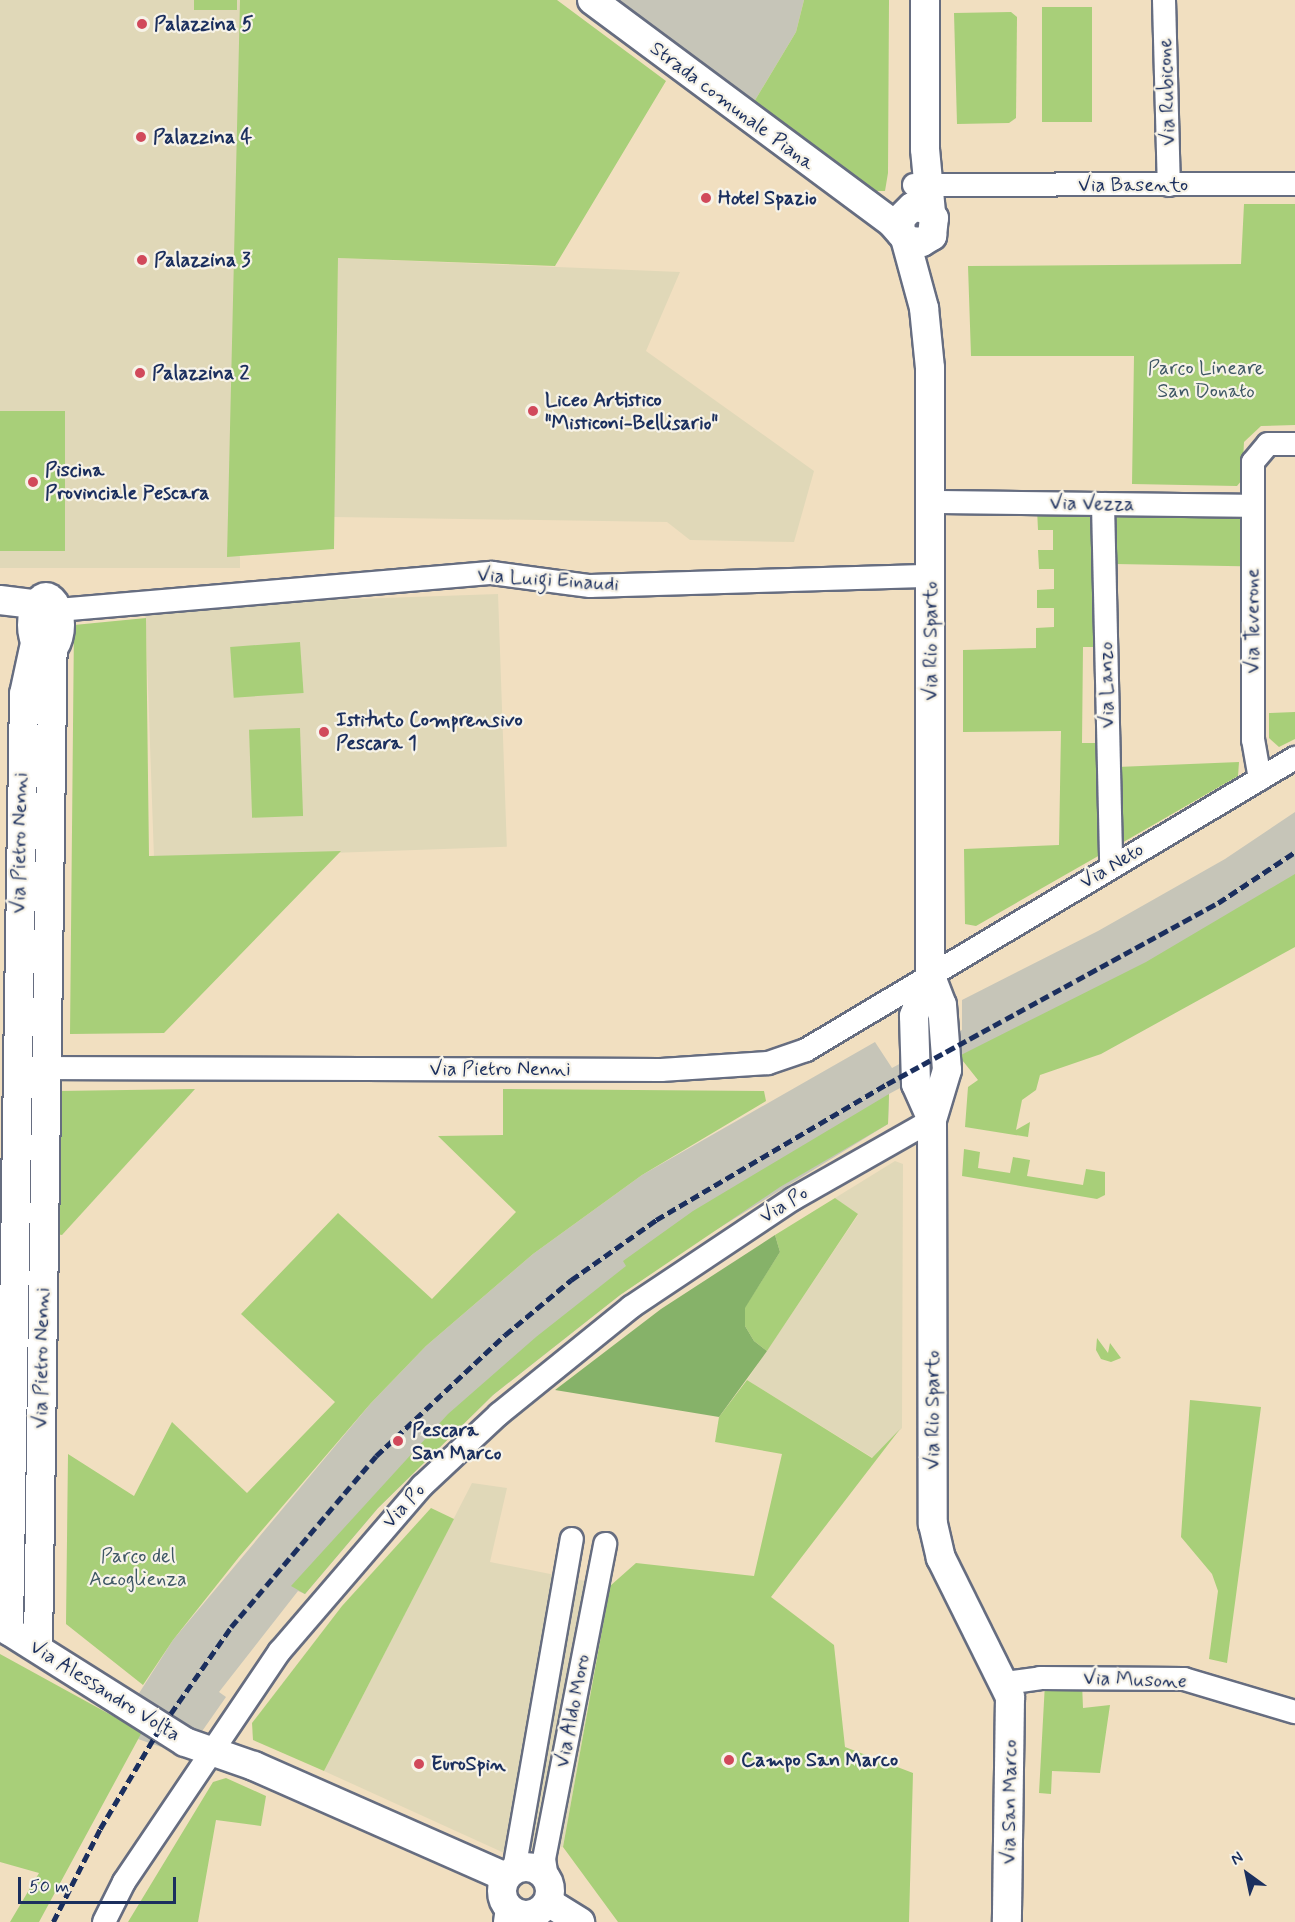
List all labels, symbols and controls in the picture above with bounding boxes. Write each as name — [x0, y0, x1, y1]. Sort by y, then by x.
place label: Palazzina 5 — [154, 12, 254, 36]
marker: Palazzina 5 — [135, 17, 149, 31]
street label: Strada comunale Piana — [645, 36, 819, 176]
street label: Via Rubicone — [1153, 39, 1181, 145]
place label: Palazzina 4 — [153, 125, 252, 149]
marker: Palazzina 4 — [134, 130, 148, 144]
street label: Via Basento — [1079, 173, 1187, 197]
place label: Hotel Spazio — [718, 186, 817, 210]
marker: Hotel Spazio — [699, 191, 713, 205]
place label: Palazzina 3 — [154, 248, 251, 272]
marker: Palazzina 3 — [135, 253, 149, 267]
park label: Parco Lineare San Donato — [1147, 356, 1265, 403]
place label: Palazzina 2 — [152, 361, 249, 385]
marker: Palazzina 2 — [133, 366, 147, 380]
place label: Liceo Artistico "Misticoni-Bellisario" — [545, 388, 718, 435]
marker: Liceo Artistico "Misticoni-Bellisario" — [526, 404, 540, 418]
place label: Piscina Provinciale Pescara — [45, 458, 209, 505]
marker: Piscina Provinciale Pescara — [26, 475, 40, 489]
street label: Via Vezza — [1049, 491, 1135, 517]
street label: Via Luigi Einaudi — [477, 563, 619, 597]
street label: Via Teverone — [1241, 568, 1265, 674]
street label: Via Rio Sparto — [919, 581, 943, 701]
street label: Via Lanzo — [1094, 642, 1120, 728]
place label: Istituto Comprensivo Pescara 1 — [336, 708, 518, 755]
marker: Istituto Comprensivo Pescara 1 — [317, 725, 331, 739]
street label: Via Pietro Nenni — [7, 773, 33, 913]
street label: Via Neto — [1076, 838, 1148, 894]
street label: Via Pietro Nenni — [430, 1057, 570, 1081]
street label: Via Po — [756, 1181, 812, 1229]
street label: Via Pietro Nenni — [29, 1288, 55, 1428]
street label: Via Rio Sparto — [921, 1350, 945, 1470]
place label: Pescara San Marco — [412, 1418, 502, 1465]
marker: Pescara San Marco — [389, 1432, 407, 1450]
street label: Via Po — [378, 1479, 430, 1533]
park label: Parco del Accoglienza — [89, 1545, 187, 1592]
street label: Via Alessandro Volta — [24, 1634, 186, 1748]
street label: Via Aldo Moro — [550, 1652, 596, 1770]
street label: Via Musone — [1084, 1666, 1186, 1694]
street label: Via San Marco — [997, 1740, 1023, 1864]
place label: Campo San Marco — [741, 1748, 896, 1772]
place label: EuroSpin — [431, 1752, 506, 1776]
marker: Campo San Marco — [722, 1753, 736, 1767]
marker: EuroSpin — [412, 1757, 426, 1771]
north arrow — [1217, 1844, 1277, 1904]
text: N — [1227, 1847, 1247, 1870]
scale bar — [21, 1865, 178, 1903]
text: 50 m — [29, 1875, 69, 1899]

